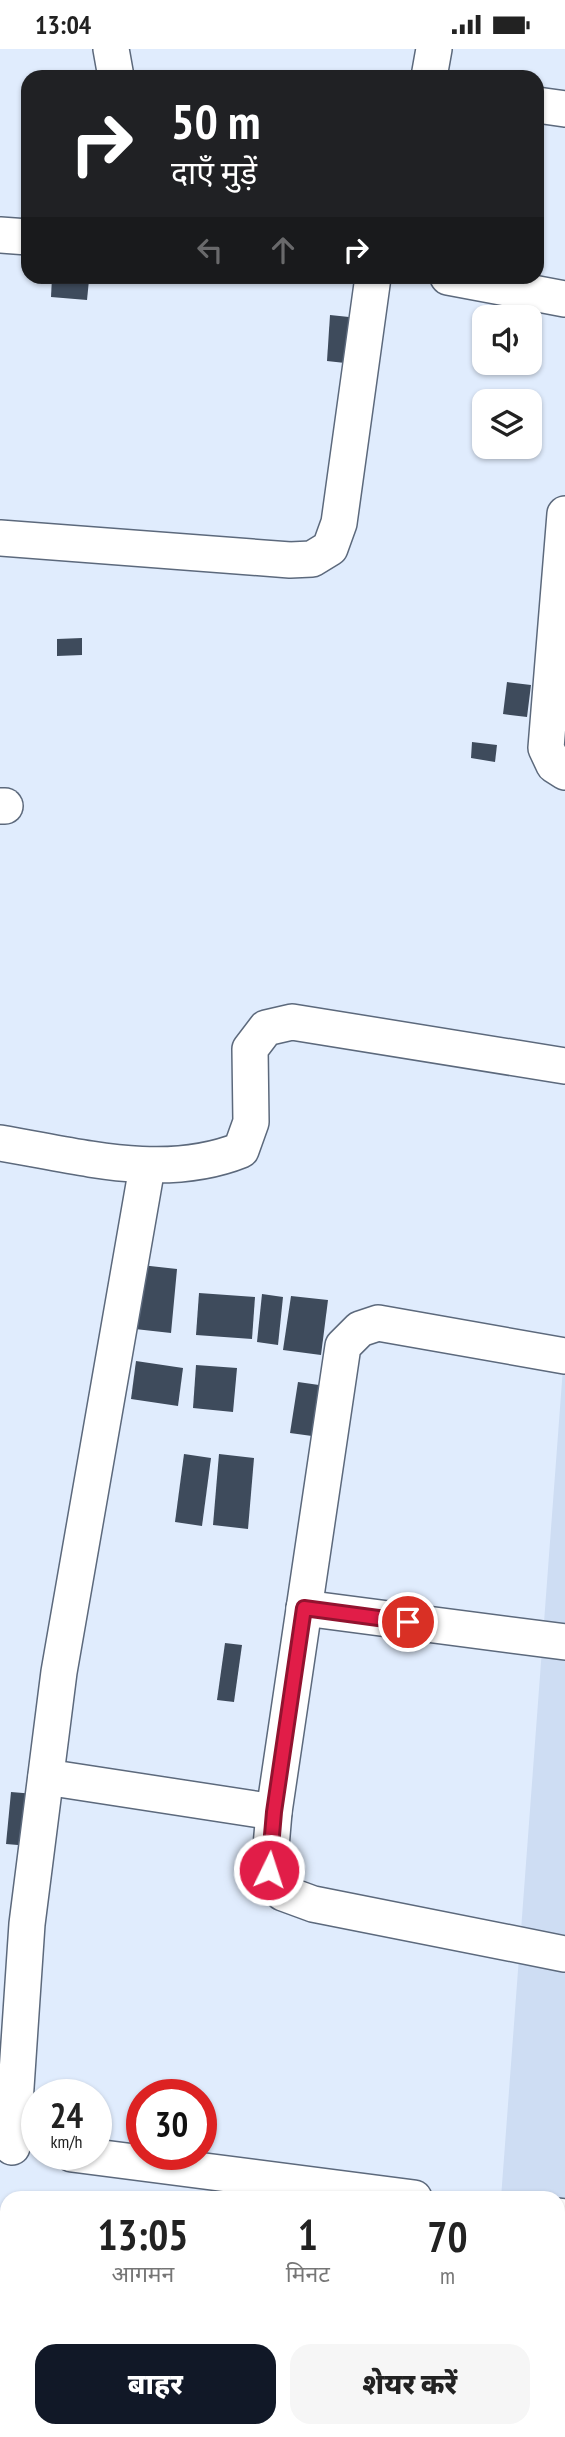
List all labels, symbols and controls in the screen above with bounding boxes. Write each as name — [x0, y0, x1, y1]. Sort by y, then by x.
text: 13:04 — [35, 8, 91, 41]
text: 50 m — [171, 89, 260, 153]
icon: right — [56, 98, 147, 189]
text: दाएँ मुड़ें — [171, 151, 257, 193]
icon: left — [191, 231, 229, 269]
icon: ahead — [264, 231, 302, 269]
icon: right — [337, 231, 375, 269]
map controls — [472, 305, 542, 459]
button: sound — [472, 305, 542, 375]
button: layers — [472, 389, 542, 459]
pin — [378, 1592, 438, 1652]
icon: arrive — [389, 1603, 427, 1641]
position arrow — [232, 1833, 306, 1907]
speed limit sign: 30 — [126, 2079, 217, 2170]
text: 24 — [50, 2092, 83, 2138]
text: km/h — [51, 2130, 82, 2153]
text: 13:05 — [97, 2207, 188, 2262]
text: 1 — [298, 2207, 318, 2262]
text: 70 — [427, 2209, 468, 2264]
text: आगमन — [111, 2259, 174, 2288]
text: मिनट — [286, 2259, 330, 2288]
text: m — [440, 2261, 455, 2290]
button: बाहर — [35, 2344, 276, 2424]
button: शेयर करें — [290, 2344, 530, 2424]

